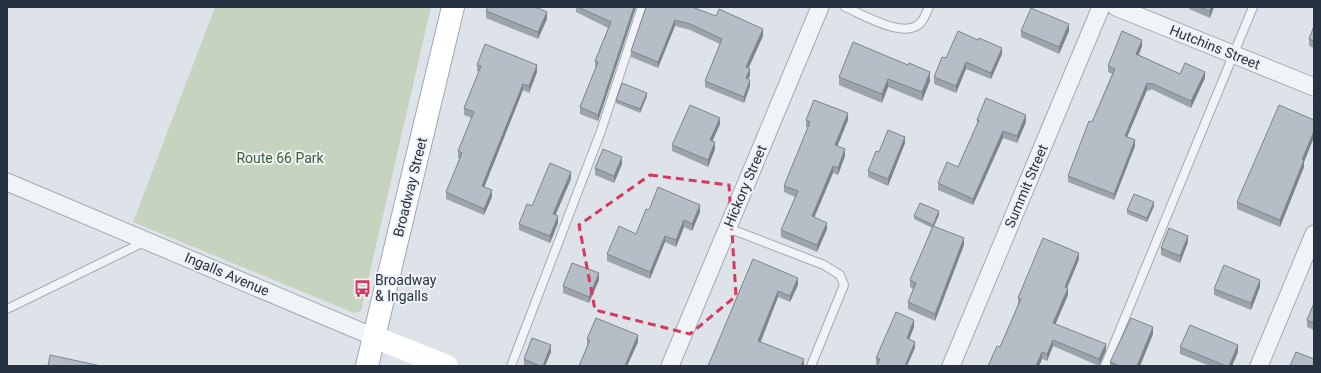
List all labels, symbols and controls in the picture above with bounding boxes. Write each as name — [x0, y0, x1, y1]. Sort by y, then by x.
street label: Hutchins Street — [1167, 22, 1263, 73]
street label: Broadway Street — [390, 135, 430, 238]
street label: Hickory Street — [721, 142, 770, 229]
street label: Summit Street — [1001, 142, 1051, 230]
park label: Route 66 Park — [236, 150, 325, 166]
street label: Ingalls Avenue — [182, 249, 272, 299]
place label: Broadway & Ingalls — [375, 272, 437, 304]
bus stop icon: Broadway & Ingalls — [352, 278, 372, 298]

